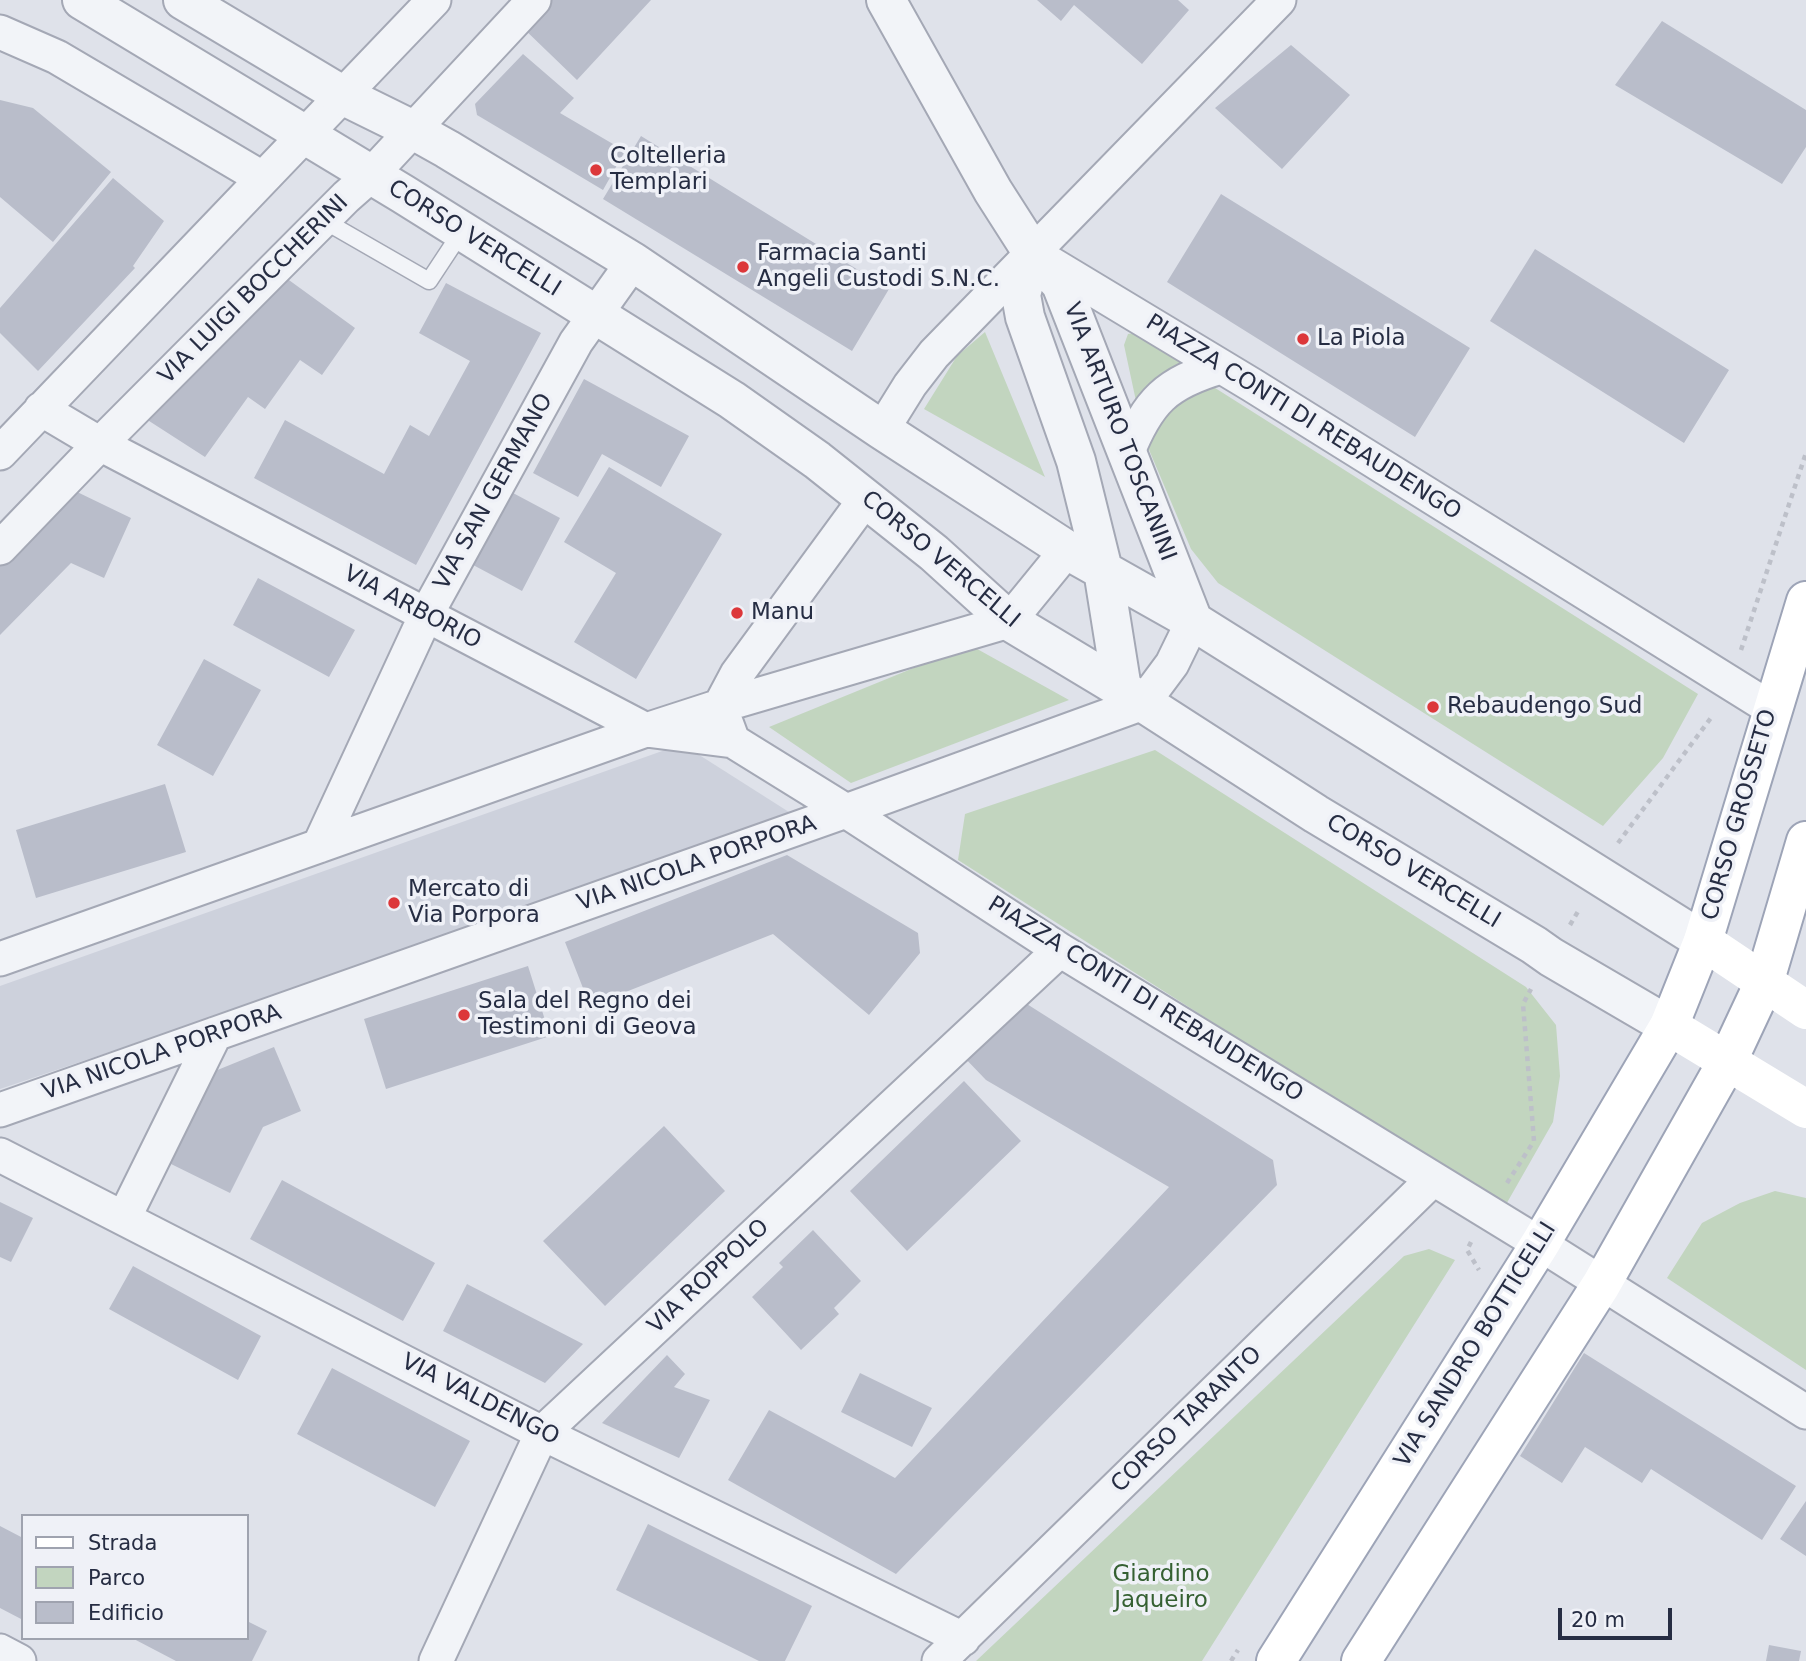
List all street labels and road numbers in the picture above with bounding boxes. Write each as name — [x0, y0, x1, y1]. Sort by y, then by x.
street label: CORSO VERCELLI — [383, 175, 565, 303]
street label: VIA LUIGI BOCCHERINI — [153, 189, 355, 391]
street label: VIA ARTURO TOSCANINI — [1057, 299, 1181, 565]
street label: PIAZZA CONTI DI REBAUDENGO — [1140, 309, 1466, 527]
street label: VIA SAN GERMANO — [429, 389, 559, 595]
street label: CORSO VERCELLI — [855, 486, 1025, 634]
street label: VIA ARBORIO — [339, 560, 485, 656]
street label: CORSO GROSSETO — [1697, 706, 1783, 924]
street label: CORSO VERCELLI — [1321, 809, 1505, 935]
street label: VIA NICOLA PORPORA — [574, 810, 820, 918]
street label: PIAZZA CONTI DI REBAUDENGO — [982, 891, 1308, 1109]
street label: VIA NICOLA PORPORA — [39, 999, 285, 1107]
street label: VIA ROPPOLO — [643, 1214, 775, 1340]
street label: VIA SANDRO BOTTICELLI — [1389, 1217, 1563, 1473]
street label: CORSO TARANTO — [1106, 1341, 1268, 1499]
street label: VIA VALDENGO — [396, 1348, 564, 1452]

